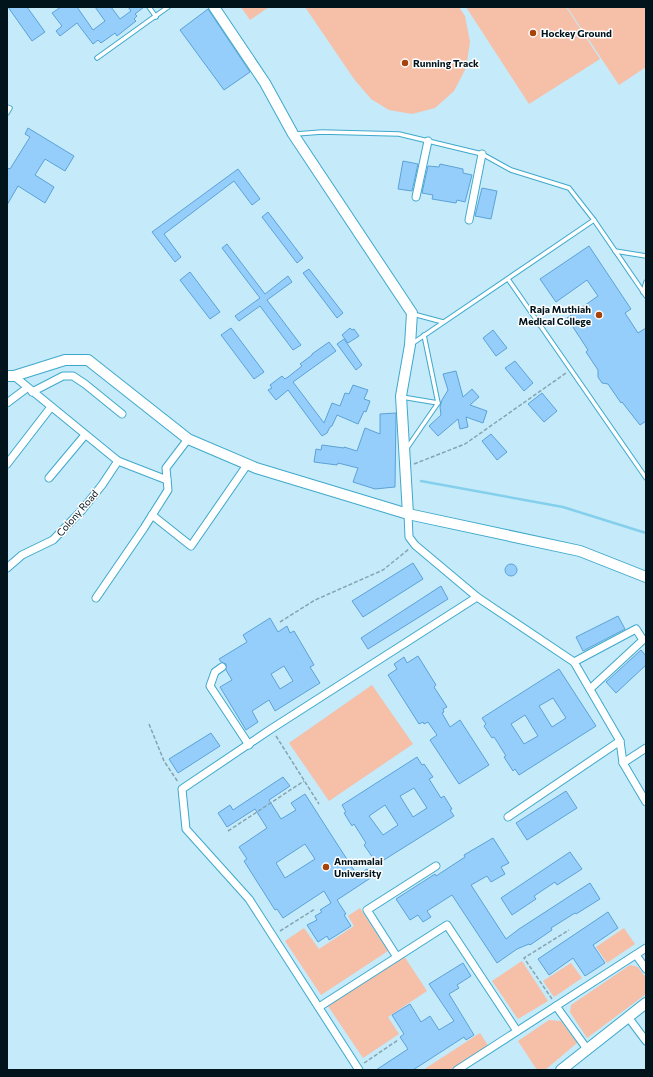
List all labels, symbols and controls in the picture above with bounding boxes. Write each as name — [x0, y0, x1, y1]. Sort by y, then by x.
place label: Hockey Ground — [541, 27, 612, 39]
marker: Hockey Ground — [528, 28, 538, 38]
place label: Running Track — [413, 57, 479, 69]
marker: Running Track — [400, 58, 410, 68]
place label: Raja Muthiah Medical College — [519, 303, 591, 327]
marker: Raja Muthiah Medical College — [594, 310, 604, 320]
street label: Colony Road — [54, 487, 101, 539]
place label: Annamalai University — [334, 855, 383, 879]
marker: Annamalai University — [321, 862, 331, 872]

